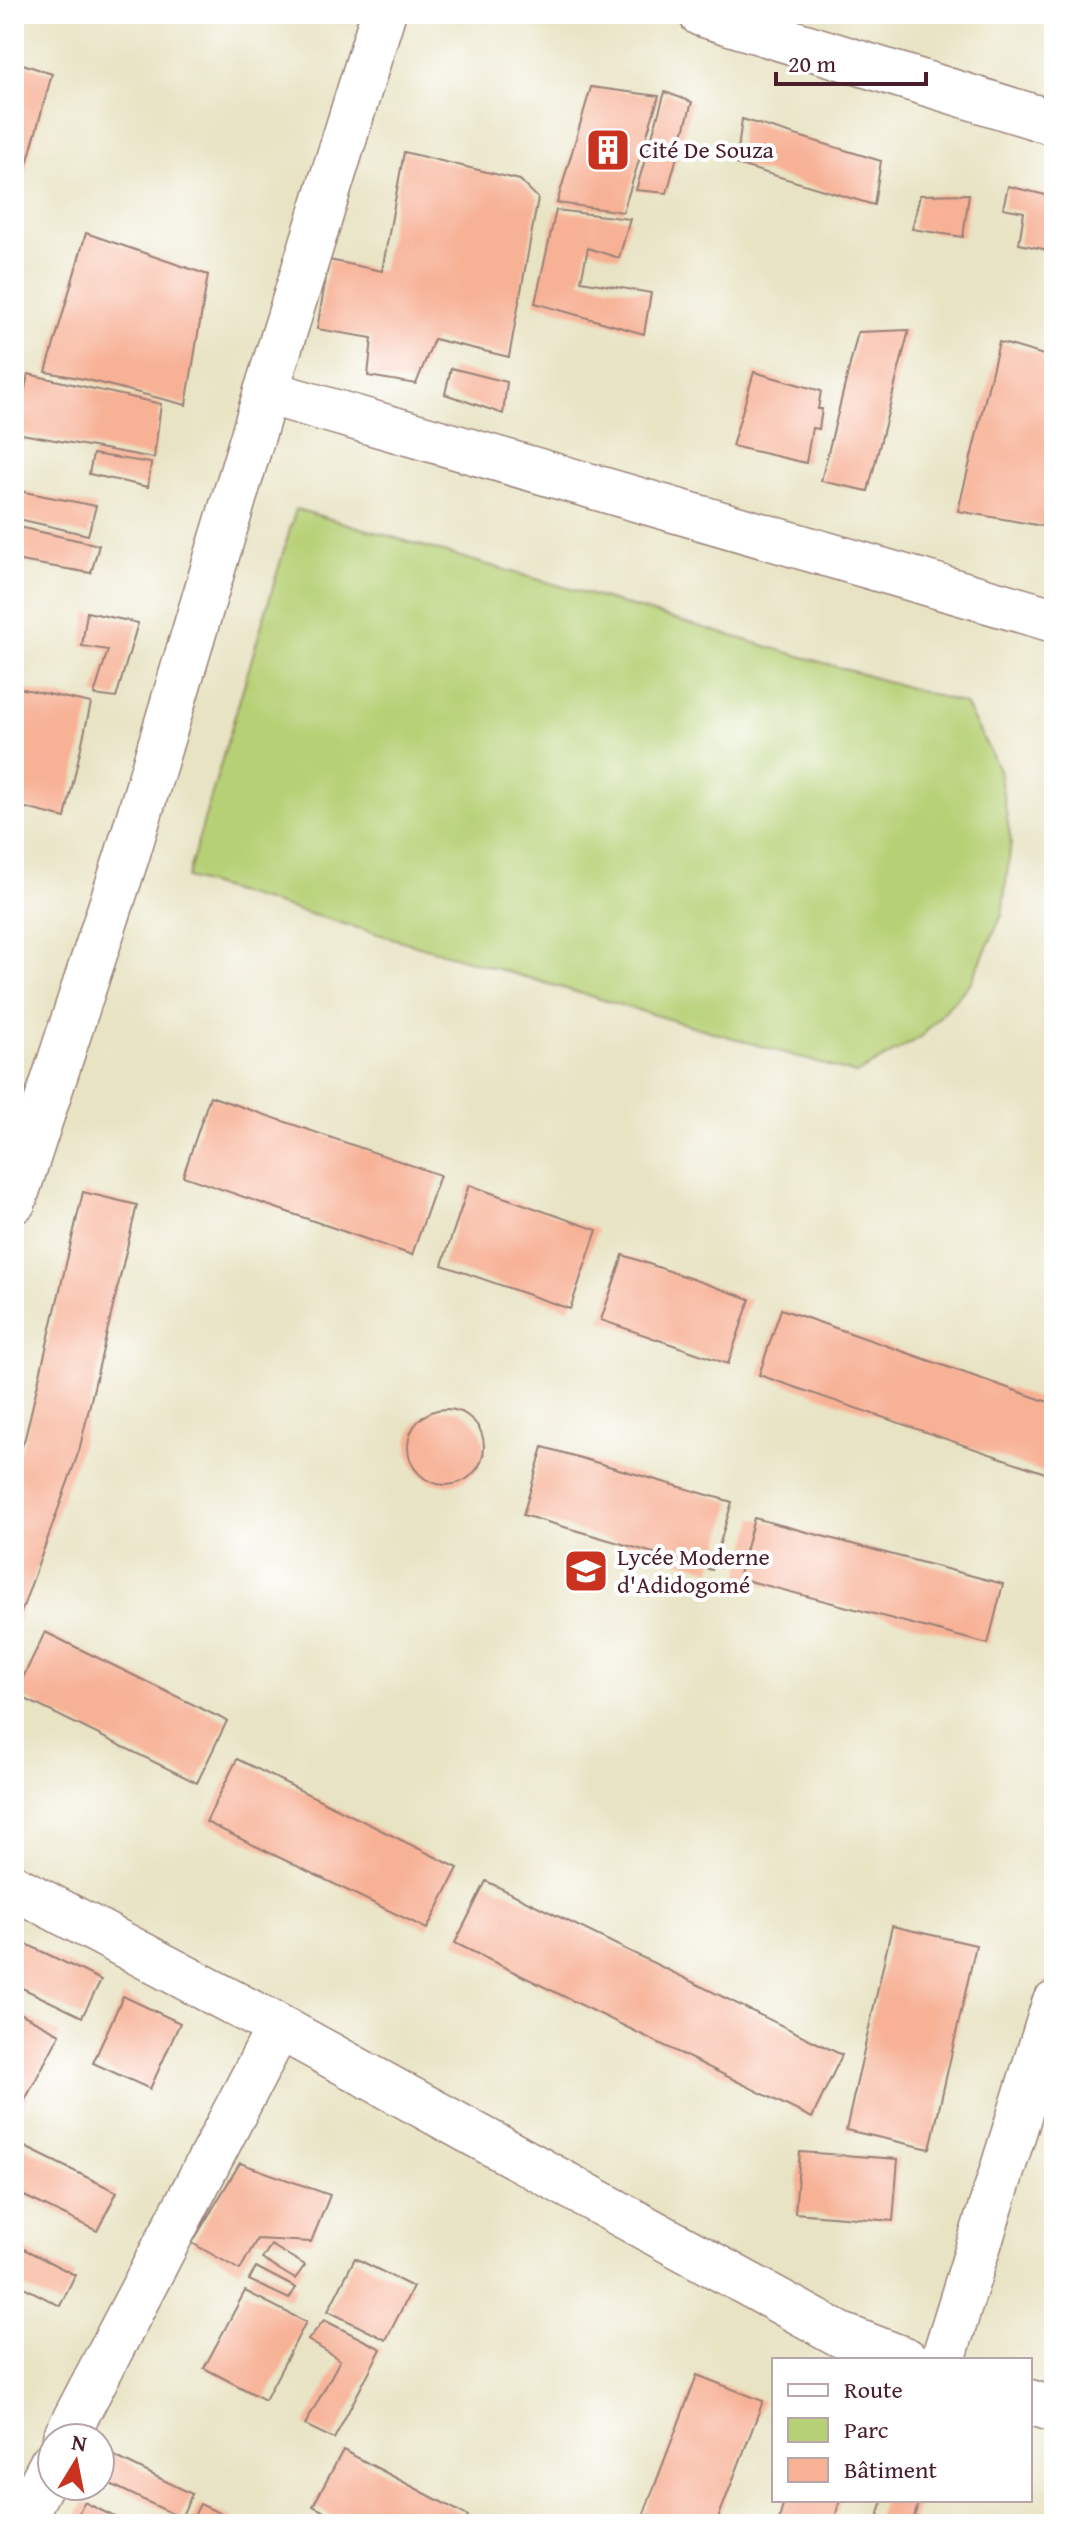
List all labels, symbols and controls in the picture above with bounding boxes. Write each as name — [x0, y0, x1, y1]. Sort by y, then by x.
scale bar — [776, 36, 926, 86]
text: 20 m — [788, 46, 836, 81]
building icon: Cité De Souza — [584, 126, 632, 174]
place label: Cité De Souza — [639, 132, 774, 167]
place label: Lycée Moderne d'Adidogomé — [617, 1539, 770, 1602]
school or university icon: Lycée Moderne d'Adidogomé — [562, 1547, 610, 1595]
legend — [772, 2358, 1032, 2502]
text: Route — [844, 2372, 903, 2407]
text: Parc — [844, 2412, 889, 2447]
north arrow — [36, 2422, 116, 2502]
text: N — [69, 2425, 90, 2459]
text: Bâtiment — [844, 2452, 938, 2487]

